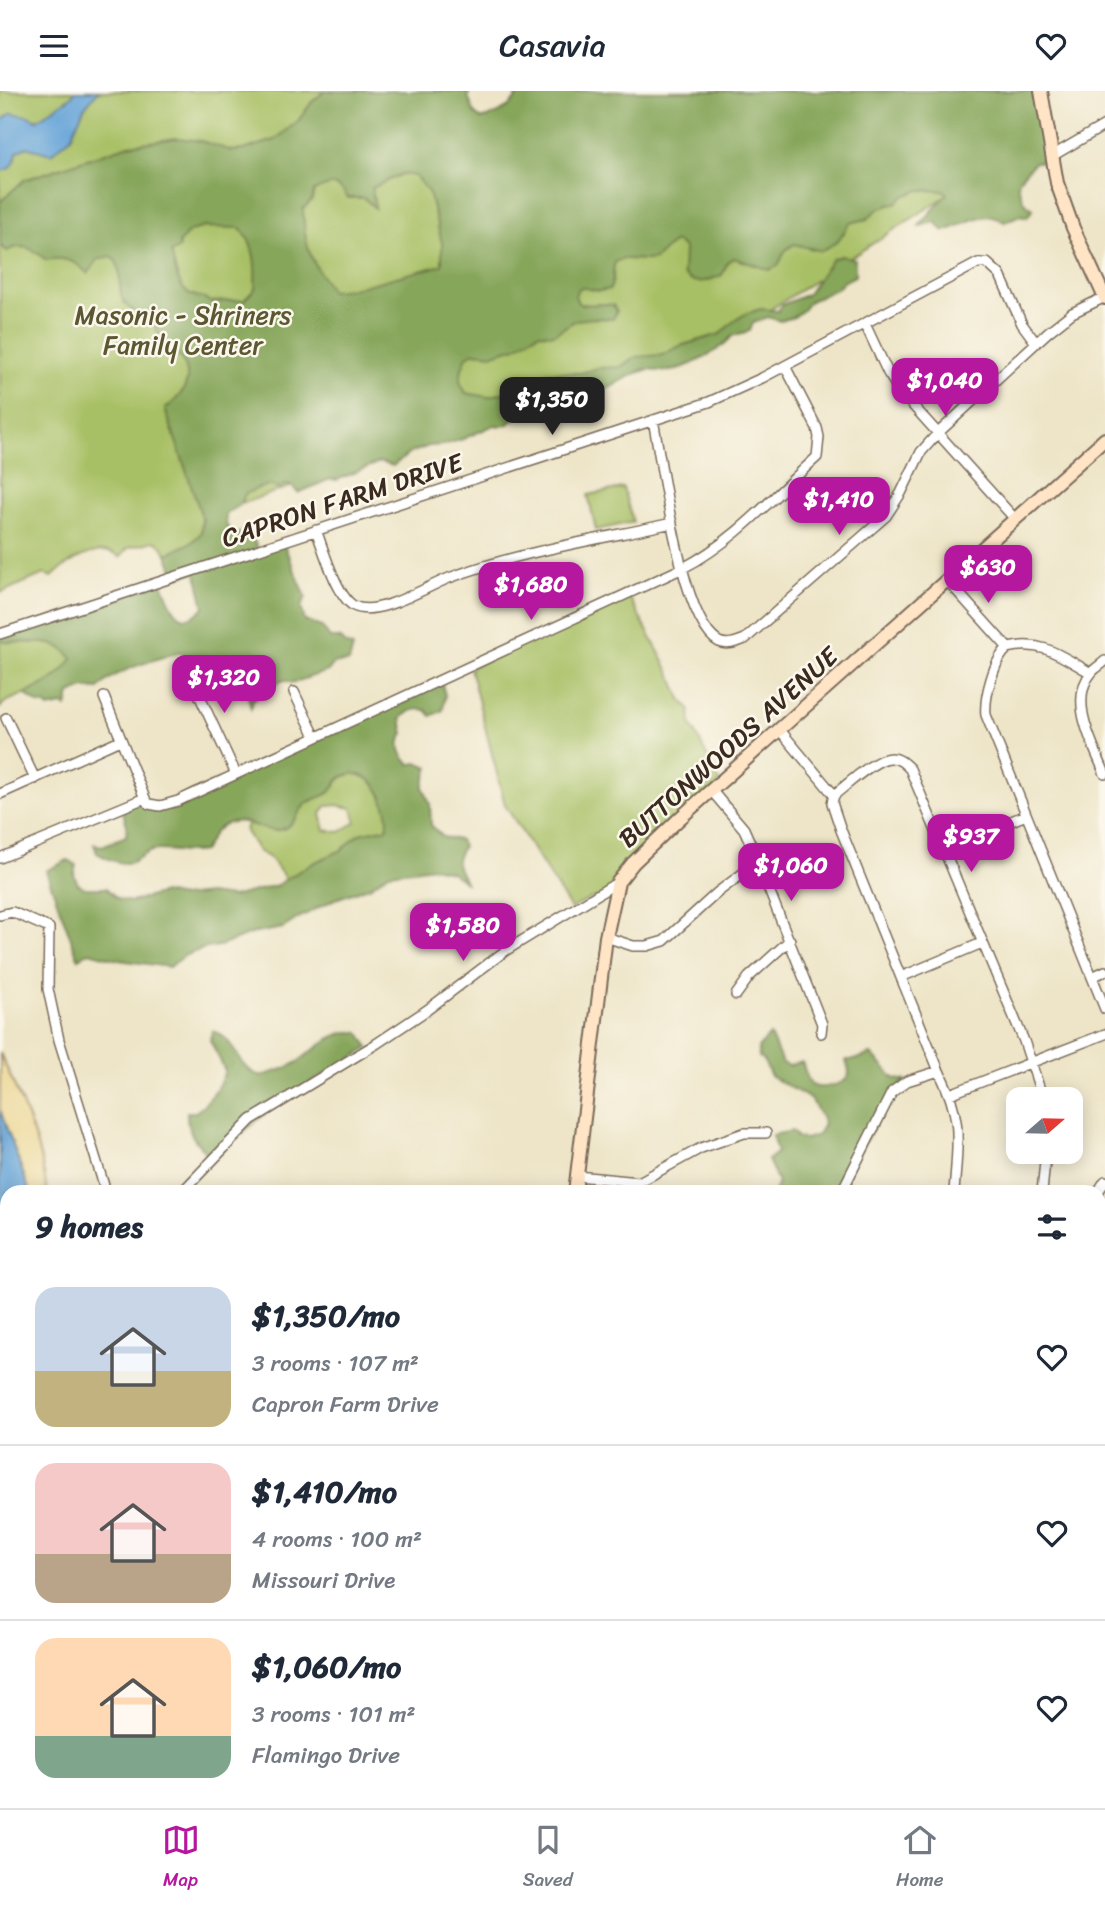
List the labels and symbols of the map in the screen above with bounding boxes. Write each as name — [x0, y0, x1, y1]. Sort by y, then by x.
park label: Masonic - Shriners Family Center — [74, 292, 292, 368]
pin: $1,040 — [888, 359, 1002, 418]
pin: $1,350 — [495, 377, 609, 437]
street label: CAPRON FARM DRIVE — [215, 439, 470, 561]
pin: $1,410 — [782, 477, 896, 537]
pin: $630 — [947, 545, 1029, 605]
pin: $1,680 — [474, 563, 588, 622]
street label: BUTTONWOODS AVENUE — [607, 634, 850, 859]
pin: $1,320 — [167, 655, 281, 715]
pin: $937 — [930, 815, 1012, 874]
pin: $1,060 — [734, 843, 848, 903]
pin: $1,580 — [406, 903, 520, 963]
north arrow — [1006, 1087, 1083, 1164]

